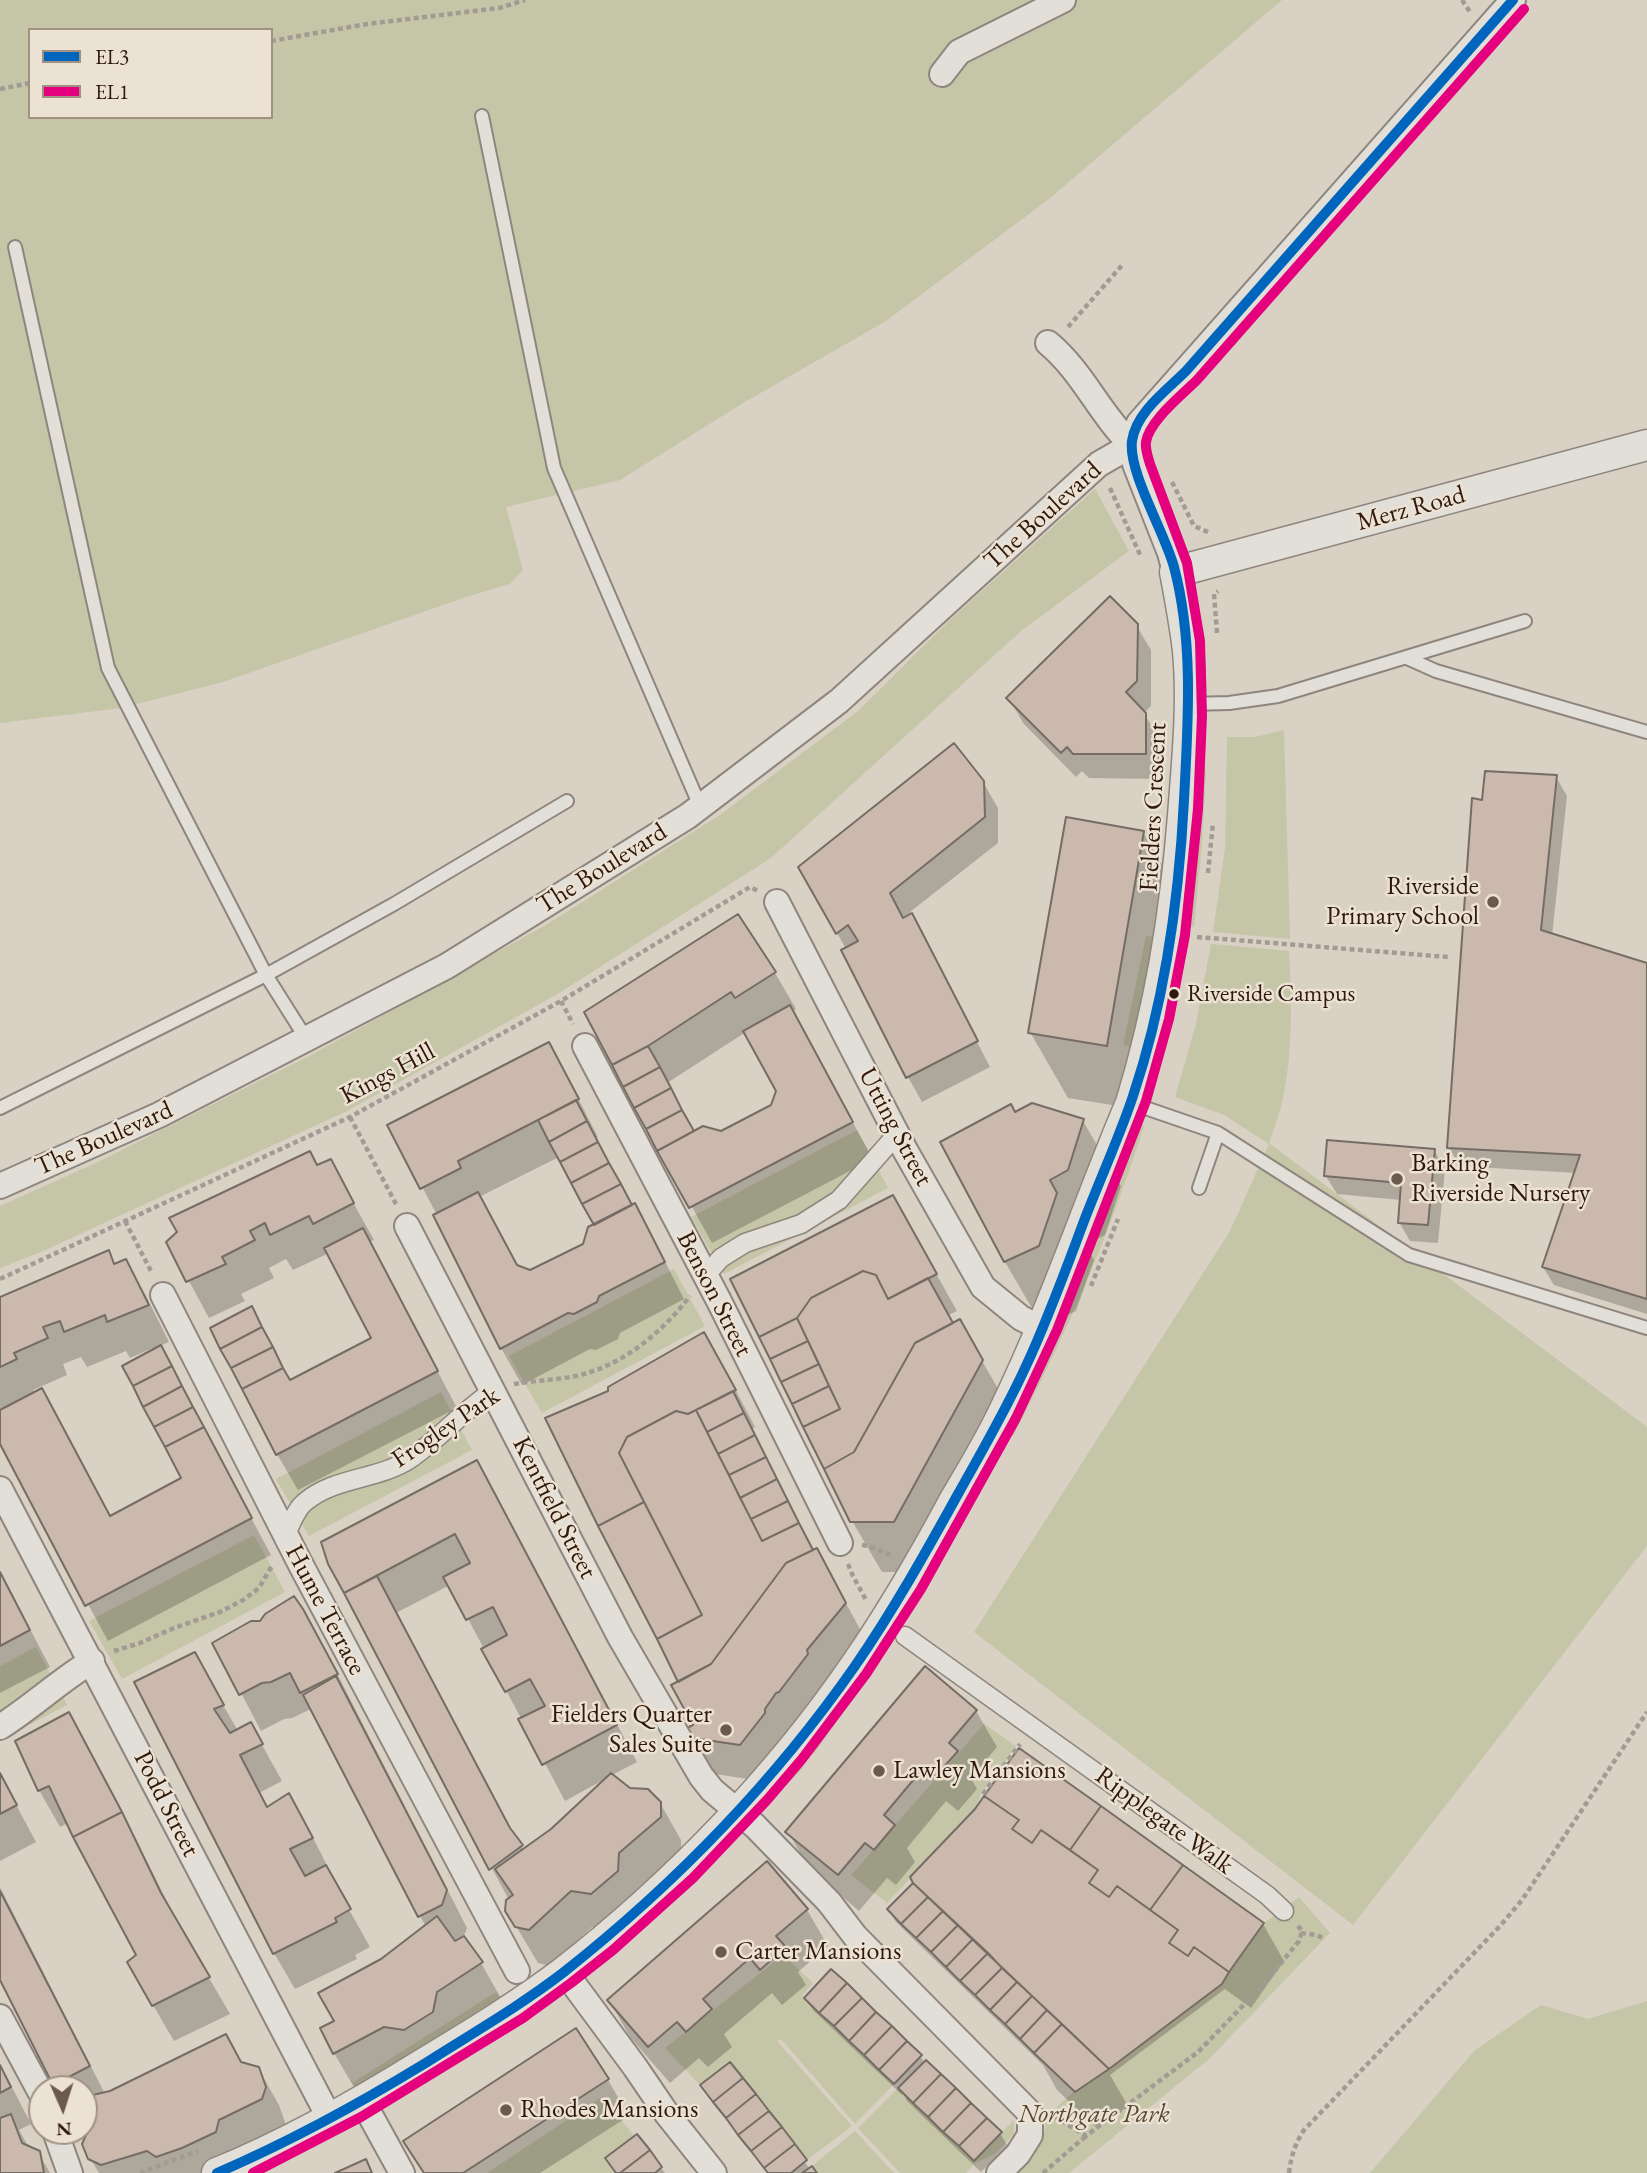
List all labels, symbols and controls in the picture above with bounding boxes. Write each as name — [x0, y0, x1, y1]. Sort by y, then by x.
legend — [28, 28, 273, 119]
text: EL3 — [95, 43, 129, 70]
text: EL1 — [95, 78, 129, 105]
street label: The Boulevard — [978, 455, 1108, 577]
street label: Merz Road — [1353, 480, 1469, 538]
street label: Fielders Crescent — [1134, 722, 1174, 892]
street label: The Boulevard — [531, 817, 673, 921]
place label: Riverside Primary School — [1326, 871, 1479, 932]
marker: Riverside Primary School — [1485, 894, 1501, 910]
place label: Riverside Campus — [1187, 980, 1355, 1008]
marker: Riverside Campus — [1167, 987, 1181, 1001]
street label: Kings Hill — [335, 1036, 441, 1112]
street label: Utting Street — [851, 1063, 939, 1191]
street label: The Boulevard — [30, 1095, 178, 1183]
place label: Barking Riverside Nursery — [1411, 1148, 1590, 1210]
marker: Barking Riverside Nursery — [1389, 1171, 1405, 1187]
street label: Benson Street — [669, 1226, 759, 1362]
street label: Frogley Park — [386, 1381, 506, 1475]
street label: Kentfield Street — [505, 1432, 603, 1584]
street label: Hume Terrace — [278, 1539, 372, 1681]
place label: Fielders Quarter Sales Suite — [551, 1699, 712, 1760]
marker: Fielders Quarter Sales Suite — [718, 1722, 734, 1738]
street label: Podd Street — [126, 1746, 206, 1862]
place label: Lawley Mansions — [893, 1755, 1066, 1787]
street label: Ripplegate Walk — [1089, 1760, 1239, 1882]
marker: Lawley Mansions — [871, 1763, 887, 1779]
place label: Carter Mansions — [735, 1936, 901, 1968]
marker: Carter Mansions — [713, 1944, 729, 1960]
north arrow — [28, 2075, 98, 2145]
place label: Rhodes Mansions — [520, 2094, 698, 2126]
park label: Northgate Park — [1018, 2099, 1170, 2131]
marker: Rhodes Mansions — [498, 2102, 514, 2118]
text: N — [56, 2117, 72, 2142]

